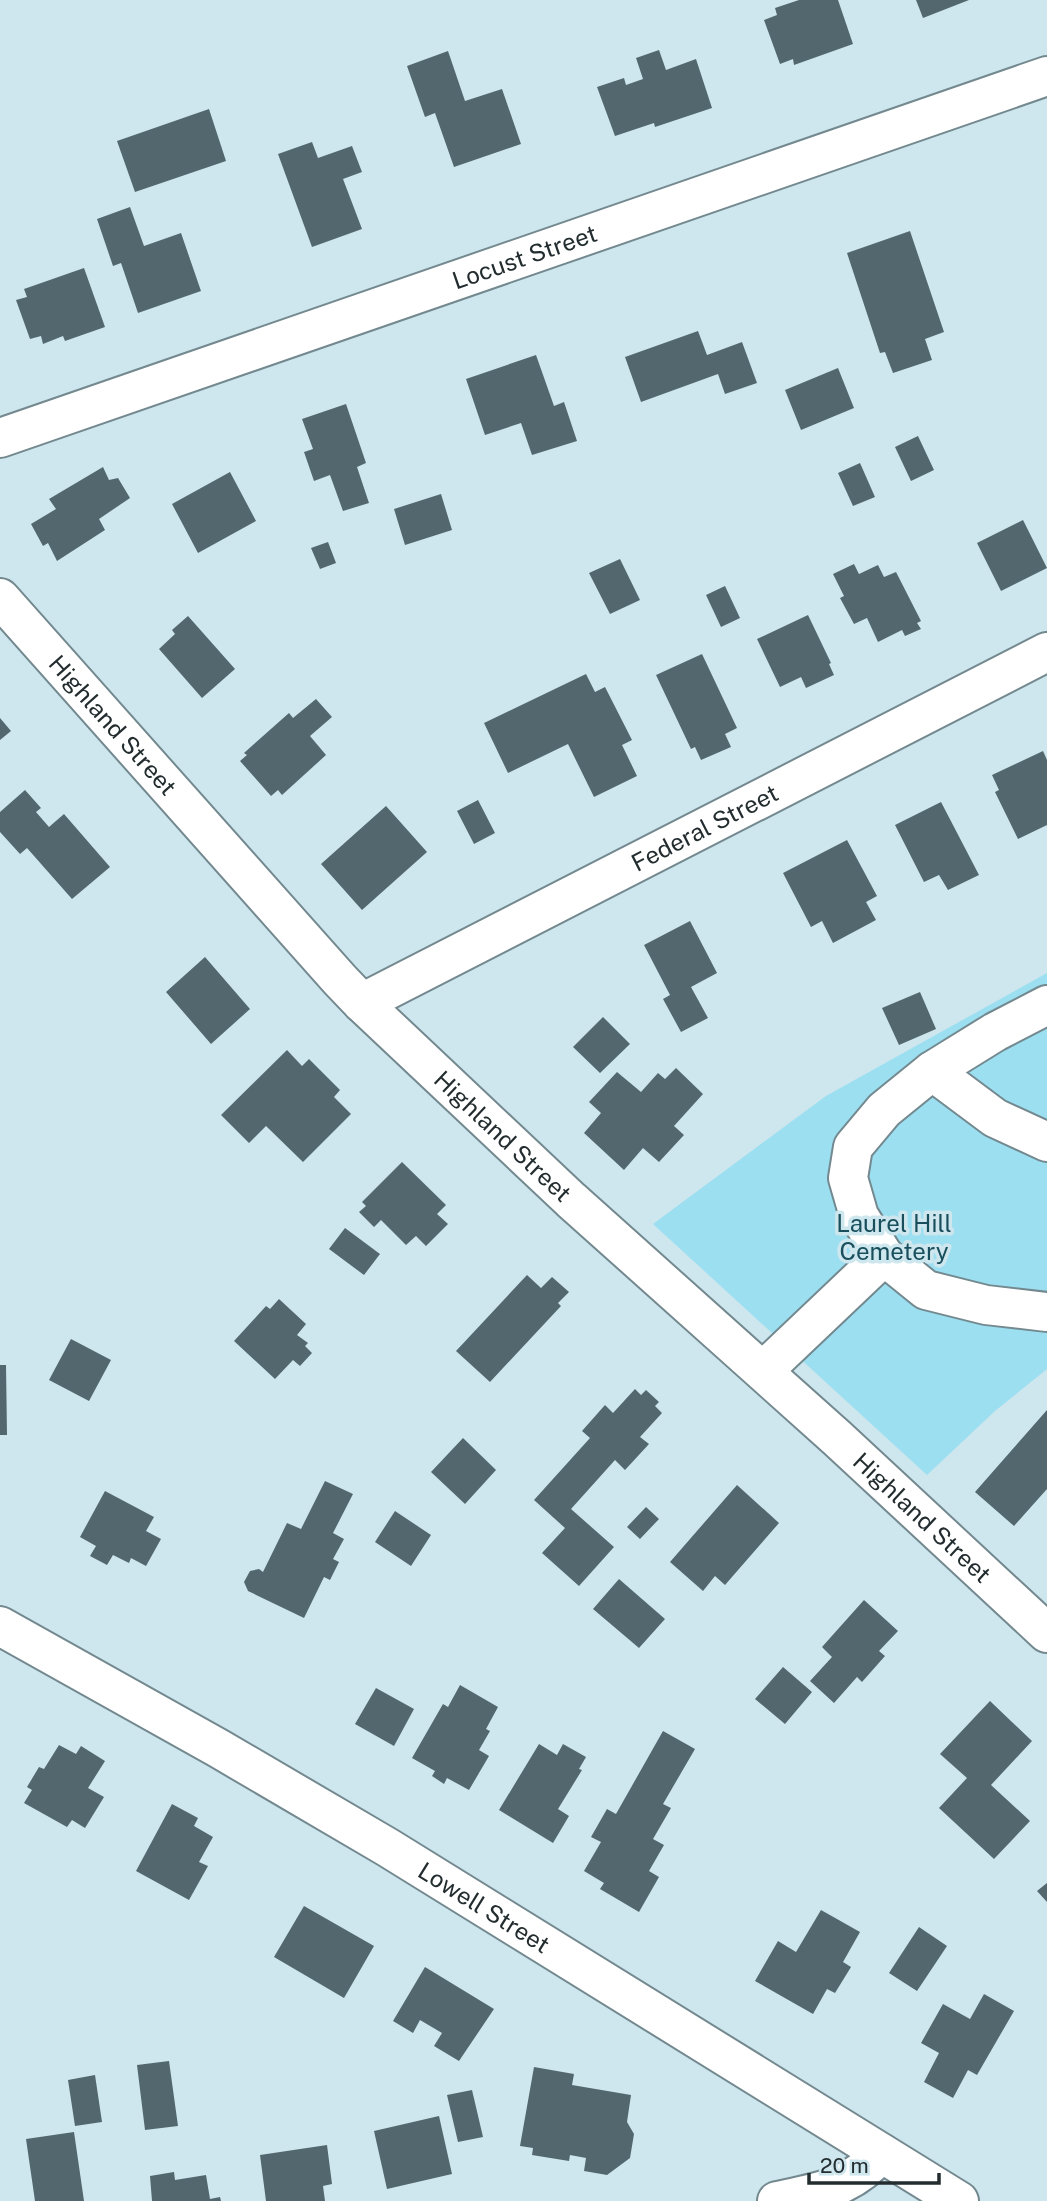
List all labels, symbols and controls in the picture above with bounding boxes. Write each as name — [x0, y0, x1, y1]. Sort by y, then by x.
street label: Locust Street — [449, 219, 601, 295]
street label: Highland Street — [43, 649, 183, 801]
street label: Federal Street — [627, 778, 783, 877]
street label: Highland Street — [429, 1065, 577, 1207]
park label: Laurel Hill Cemetery — [836, 1209, 952, 1265]
street label: Highland Street — [848, 1447, 997, 1588]
street label: Lowell Street — [413, 1856, 555, 1958]
scale bar — [809, 2142, 939, 2186]
text: 20 m — [820, 2153, 869, 2178]

